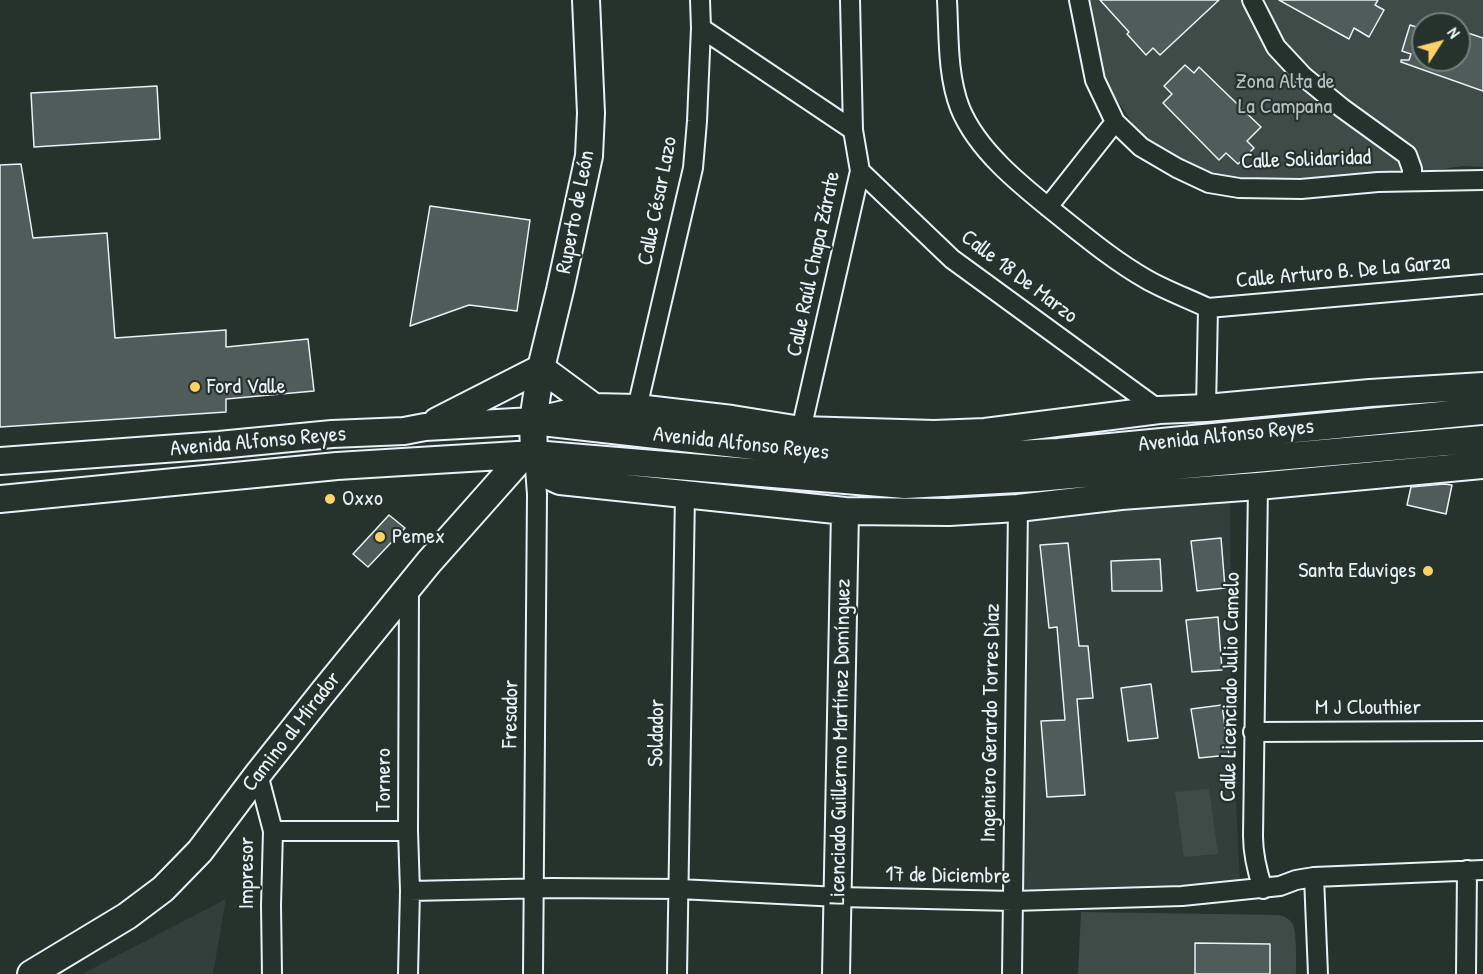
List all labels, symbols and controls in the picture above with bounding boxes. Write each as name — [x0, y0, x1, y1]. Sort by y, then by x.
north arrow — [1411, 12, 1471, 72]
text: N — [1443, 23, 1465, 42]
park label: Zona Alta de La Campana — [1236, 69, 1334, 120]
street label: Calle César Lazo — [633, 134, 683, 268]
street label: Calle Solidaridad — [1241, 145, 1371, 175]
street label: Ruperto de León — [551, 148, 601, 276]
street label: Calle Raúl Chapa Zárate — [781, 169, 847, 359]
street label: Calle 18 De Marzo — [955, 225, 1083, 329]
street label: Calle Arturo B. De La Garza — [1235, 249, 1451, 295]
place label: Ford Valle — [207, 374, 285, 400]
marker: Ford Valle — [188, 380, 202, 394]
street label: Avenida Alfonso Reyes — [1137, 414, 1315, 458]
street label: Avenida Alfonso Reyes — [169, 421, 347, 463]
street label: Avenida Alfonso Reyes — [652, 422, 830, 466]
place label: Oxxo — [342, 486, 383, 512]
marker: Oxxo — [323, 492, 337, 506]
place label: Pemex — [392, 524, 445, 550]
marker: Pemex — [373, 530, 387, 544]
place label: Santa Eduviges — [1298, 558, 1416, 584]
marker: Santa Eduviges — [1421, 564, 1435, 578]
street label: Calle Licenciado Julio Camelo — [1216, 572, 1246, 802]
street label: Licenciado Guillermo Martínez Domínguez — [825, 578, 857, 906]
street label: Ingeniero Gerardo Torres Díaz — [976, 603, 1006, 843]
street label: Camino al Mirador — [237, 667, 347, 797]
street label: Fresador — [497, 680, 525, 748]
street label: M J Clouthier — [1315, 695, 1421, 721]
street label: Soldador — [643, 699, 671, 767]
street label: Tornero — [371, 748, 397, 812]
street label: Impresor — [234, 837, 260, 909]
street label: 17 de Diciembre — [885, 862, 1011, 890]

